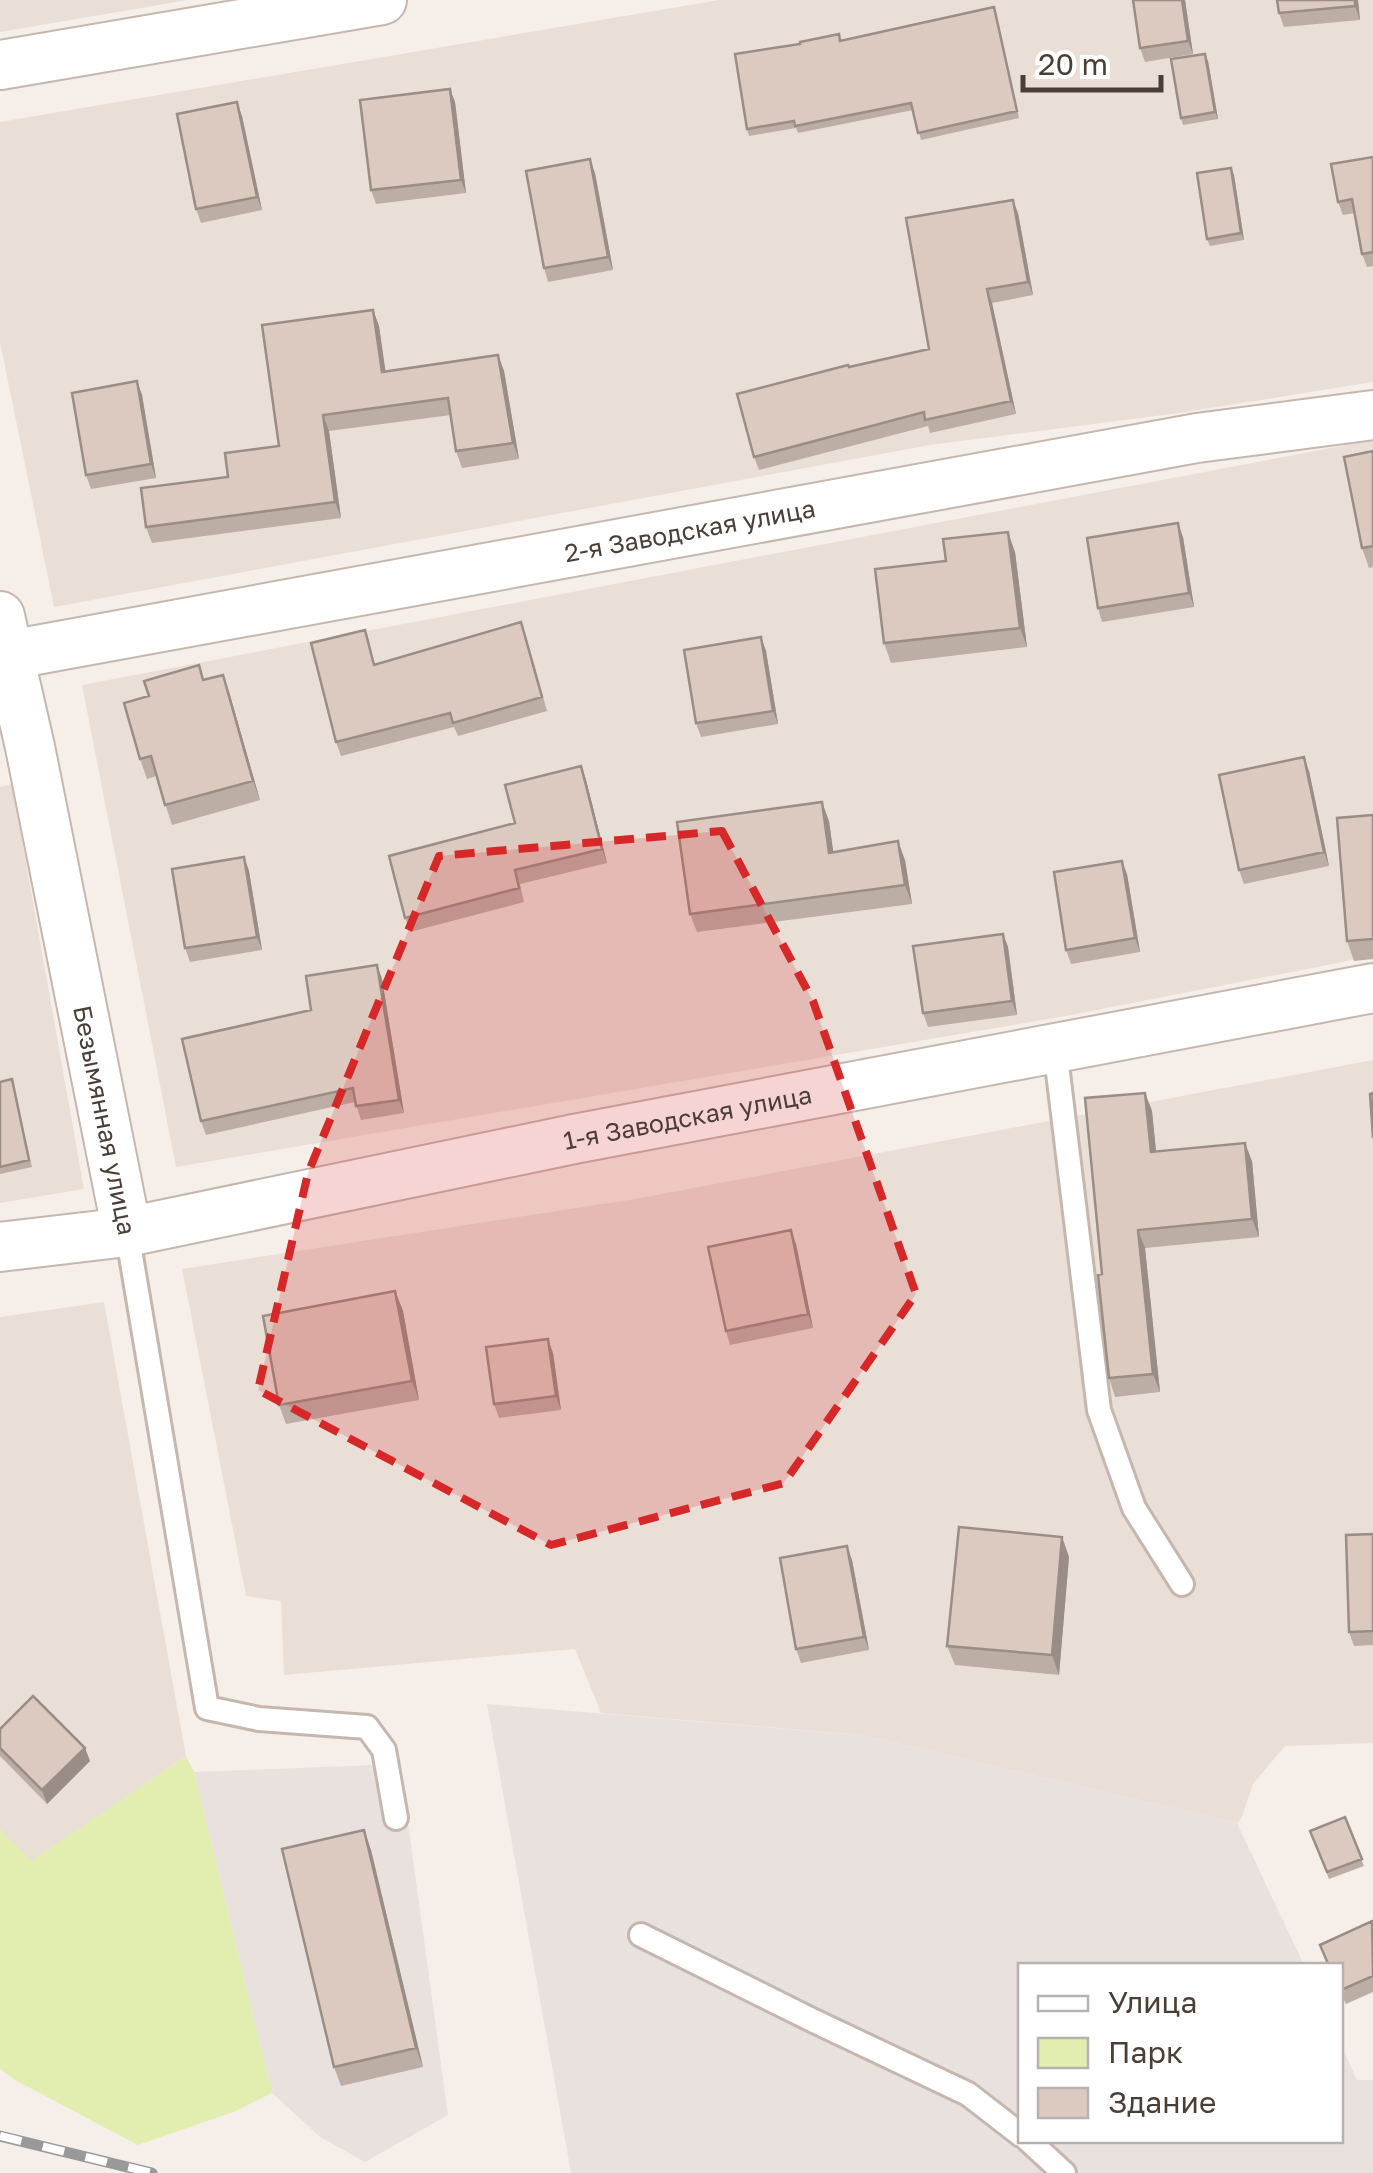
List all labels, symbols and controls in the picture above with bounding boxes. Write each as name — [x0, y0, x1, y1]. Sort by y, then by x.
scale bar — [1023, 30, 1160, 92]
text: 20 m — [1038, 46, 1108, 82]
street label: 2-я Заводская улица — [562, 492, 818, 568]
street label: Безымянная улица — [67, 1003, 143, 1238]
street label: 1-я Заводская улица — [560, 1078, 814, 1156]
legend — [1018, 1963, 1343, 2143]
text: Улица — [1108, 1984, 1197, 2020]
text: Парк — [1108, 2034, 1183, 2070]
text: Здание — [1108, 2084, 1216, 2120]

